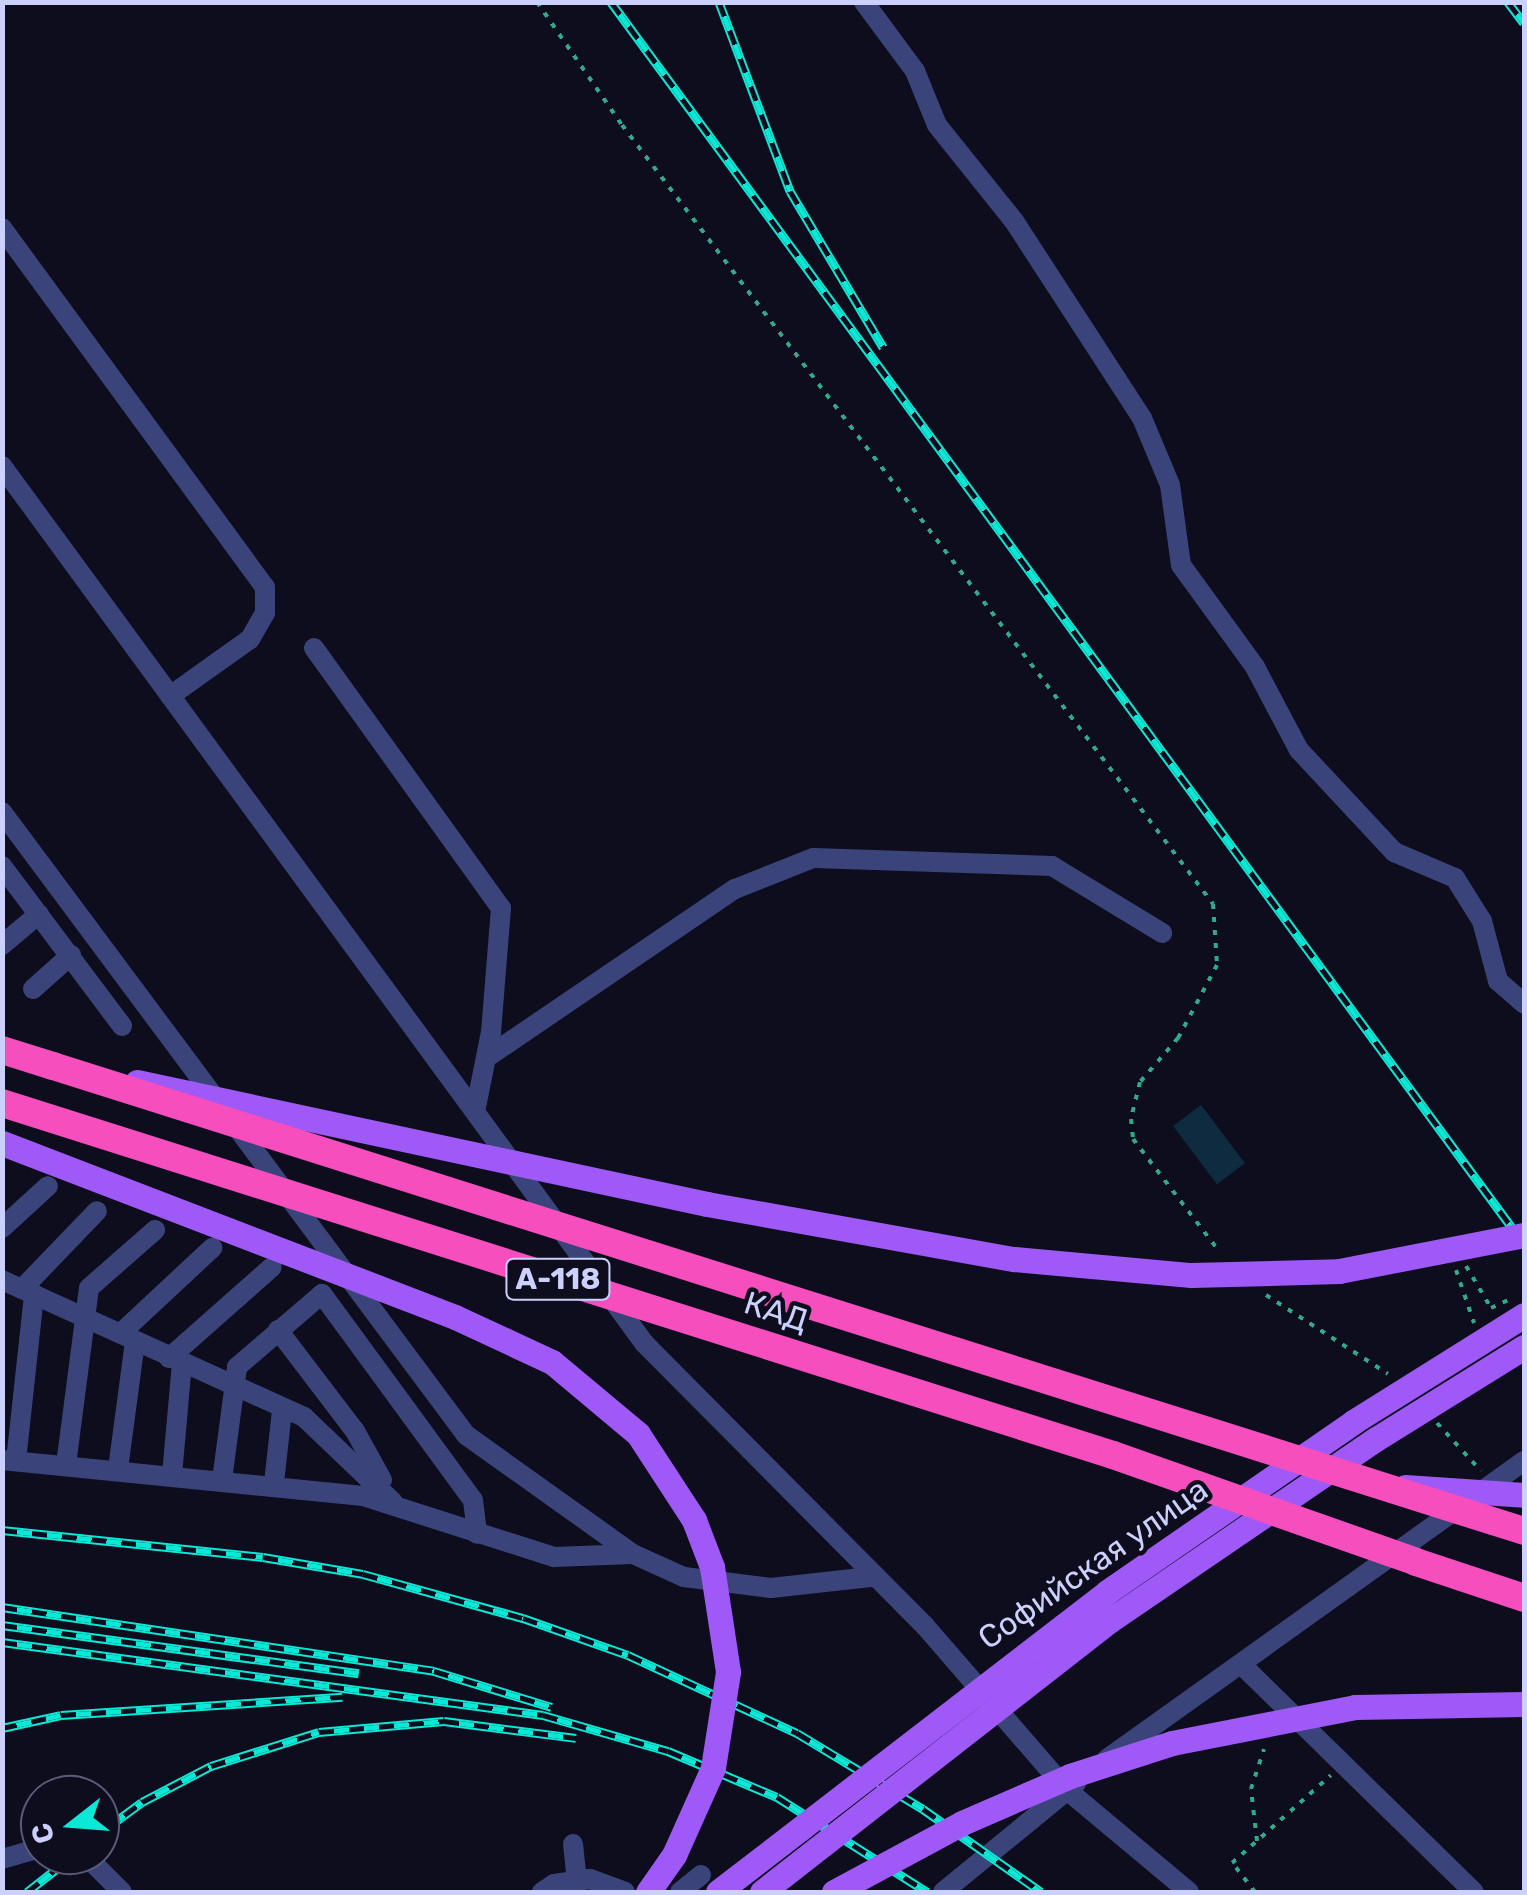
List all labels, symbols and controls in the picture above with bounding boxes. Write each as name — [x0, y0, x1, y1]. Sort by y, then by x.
road number: А-118 — [503, 1254, 613, 1304]
street label: КАД — [739, 1284, 813, 1340]
street label: Софийская улица — [971, 1470, 1215, 1658]
north arrow — [20, 1775, 120, 1875]
text: С — [24, 1819, 61, 1848]

